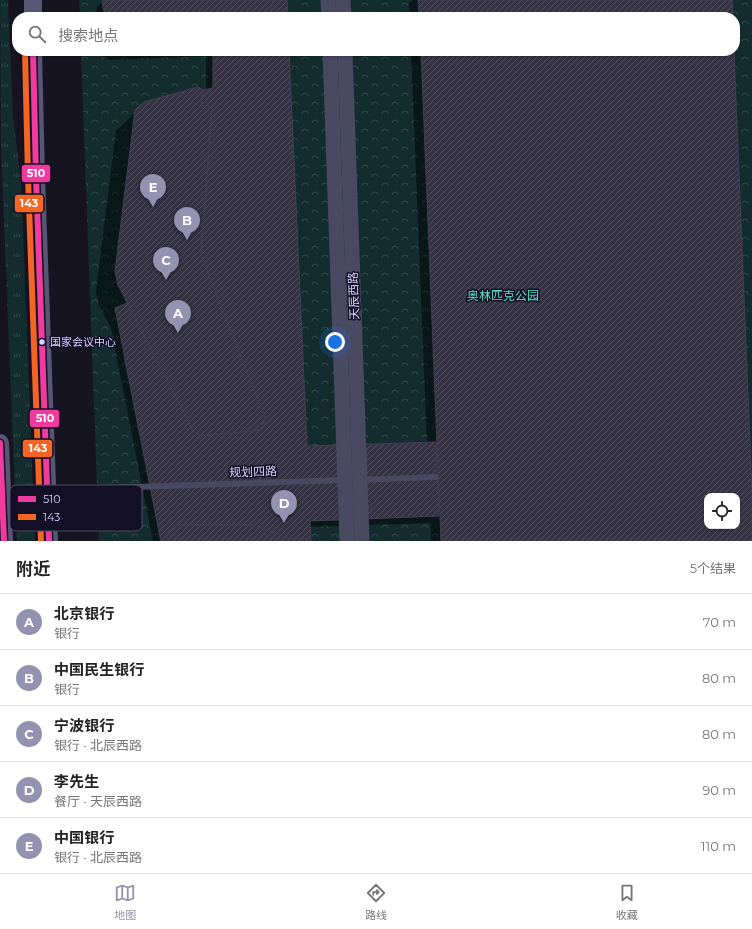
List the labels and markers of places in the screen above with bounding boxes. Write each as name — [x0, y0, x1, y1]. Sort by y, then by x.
pin: E — [140, 174, 166, 207]
pin: B — [174, 207, 200, 240]
pin: C — [153, 247, 179, 280]
pin: A — [165, 300, 191, 333]
place label: 国家会议中心 — [50, 335, 116, 349]
marker: 国家会议中心 — [37, 337, 47, 347]
pin: D — [271, 490, 297, 523]

